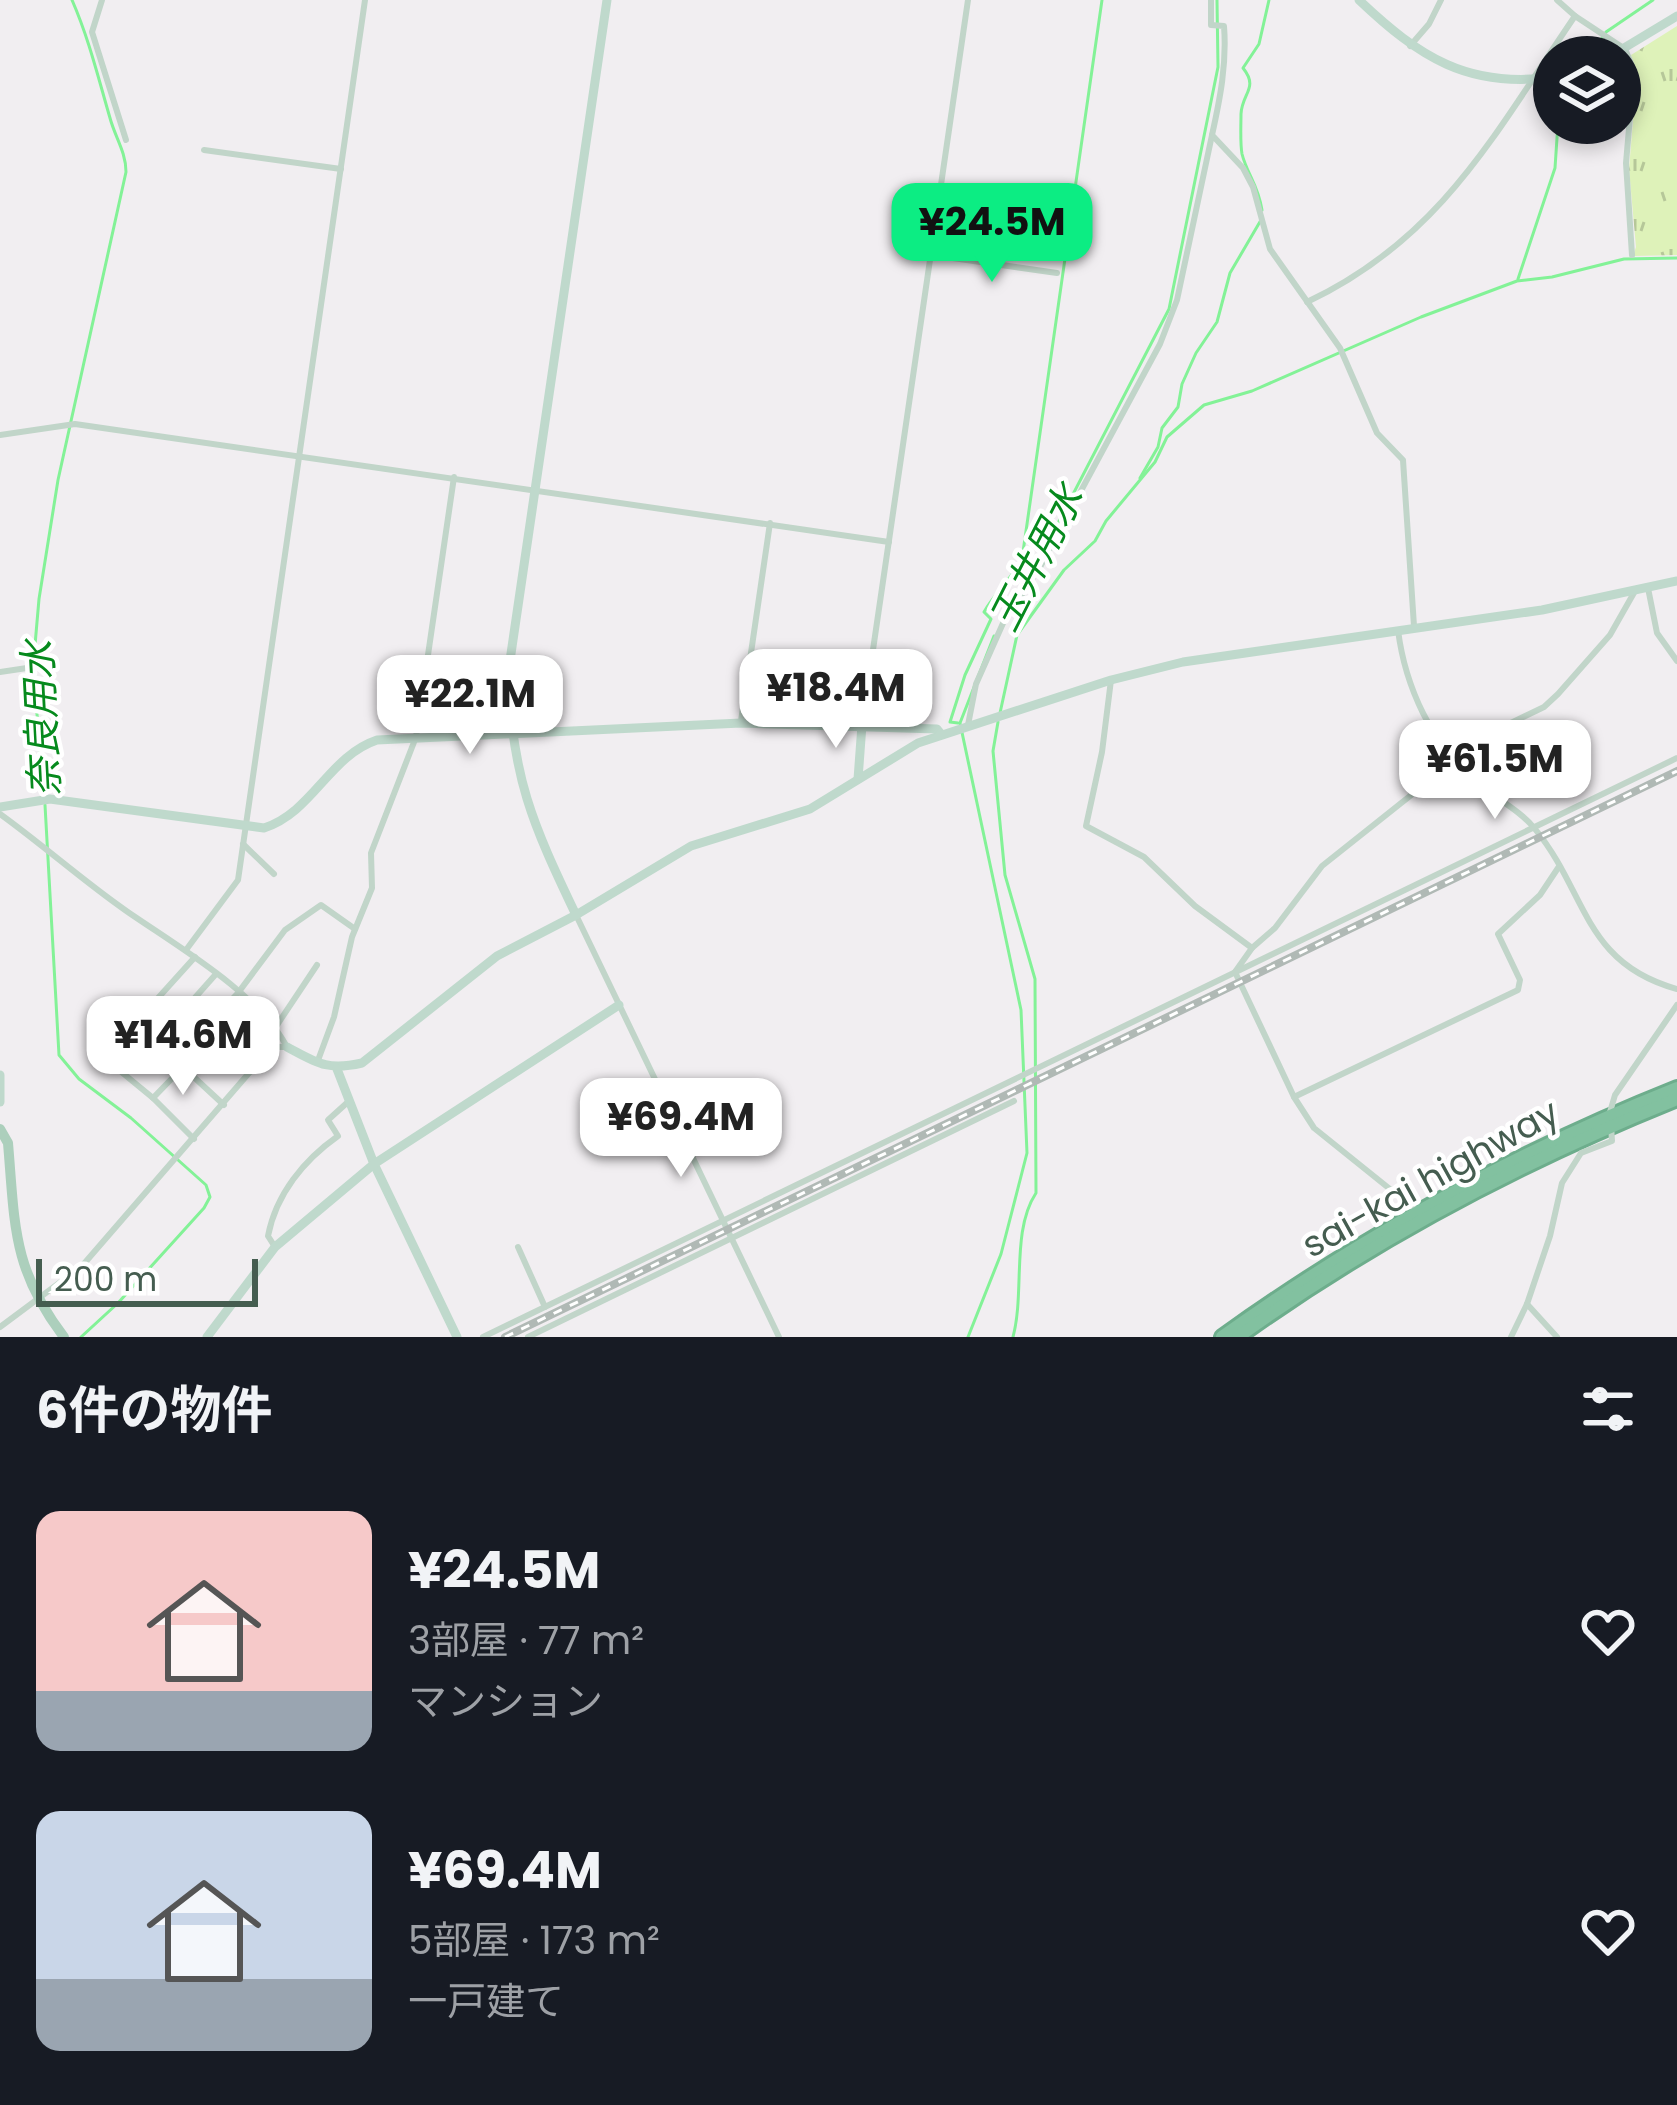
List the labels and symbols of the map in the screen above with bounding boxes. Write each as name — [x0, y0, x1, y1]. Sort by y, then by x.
pin: ¥24.5M — [894, 183, 1090, 285]
water label: 玉井用水 — [977, 473, 1098, 640]
water label: 奈良用水 — [10, 636, 73, 798]
pin: ¥18.4M — [738, 649, 934, 751]
pin: ¥22.1M — [372, 655, 568, 757]
pin: ¥61.5M — [1397, 720, 1593, 822]
pin: ¥14.6M — [85, 996, 281, 1098]
pin: ¥69.4M — [583, 1078, 779, 1180]
street label: sai-kai highway — [1293, 1087, 1568, 1270]
scale bar — [36, 1253, 258, 1306]

